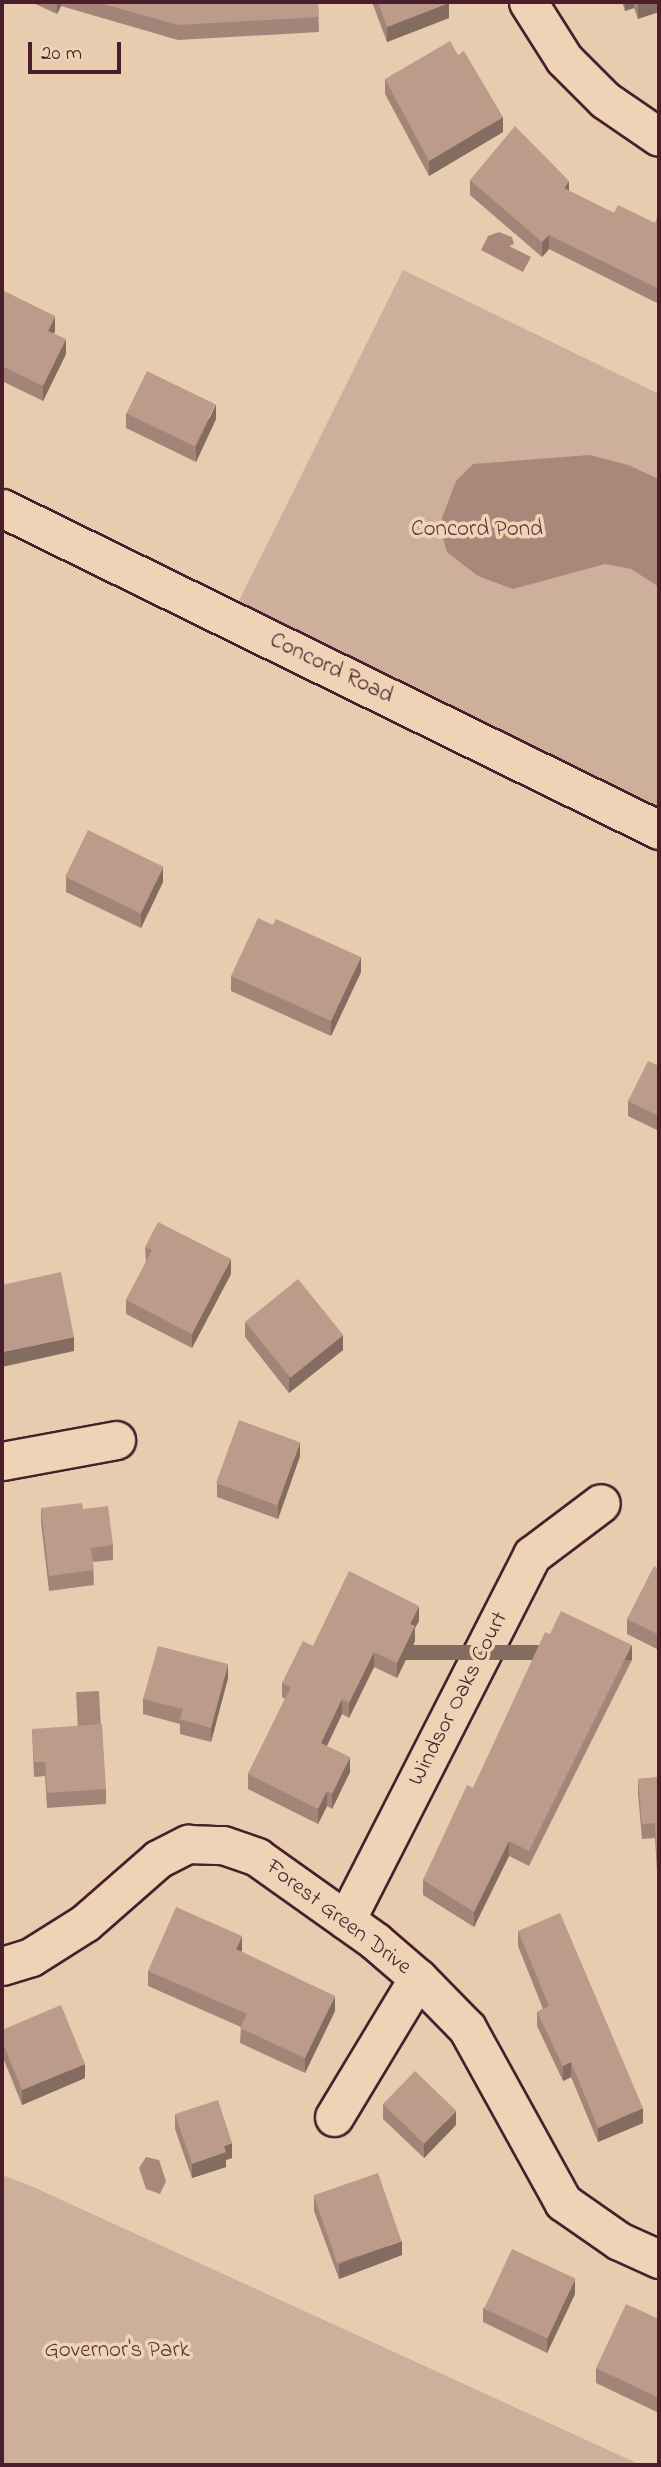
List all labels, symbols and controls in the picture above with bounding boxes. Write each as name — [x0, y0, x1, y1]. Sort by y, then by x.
scale bar — [32, 28, 124, 72]
text: 20 m — [41, 39, 82, 69]
park label: Concord Pond — [411, 516, 543, 544]
street label: Concord Road — [265, 627, 397, 711]
street label: Windsor Oaks Court — [403, 1607, 515, 1791]
street label: Forest Green Drive — [260, 1854, 416, 1982]
park label: Governor's Park — [44, 2337, 190, 2365]

